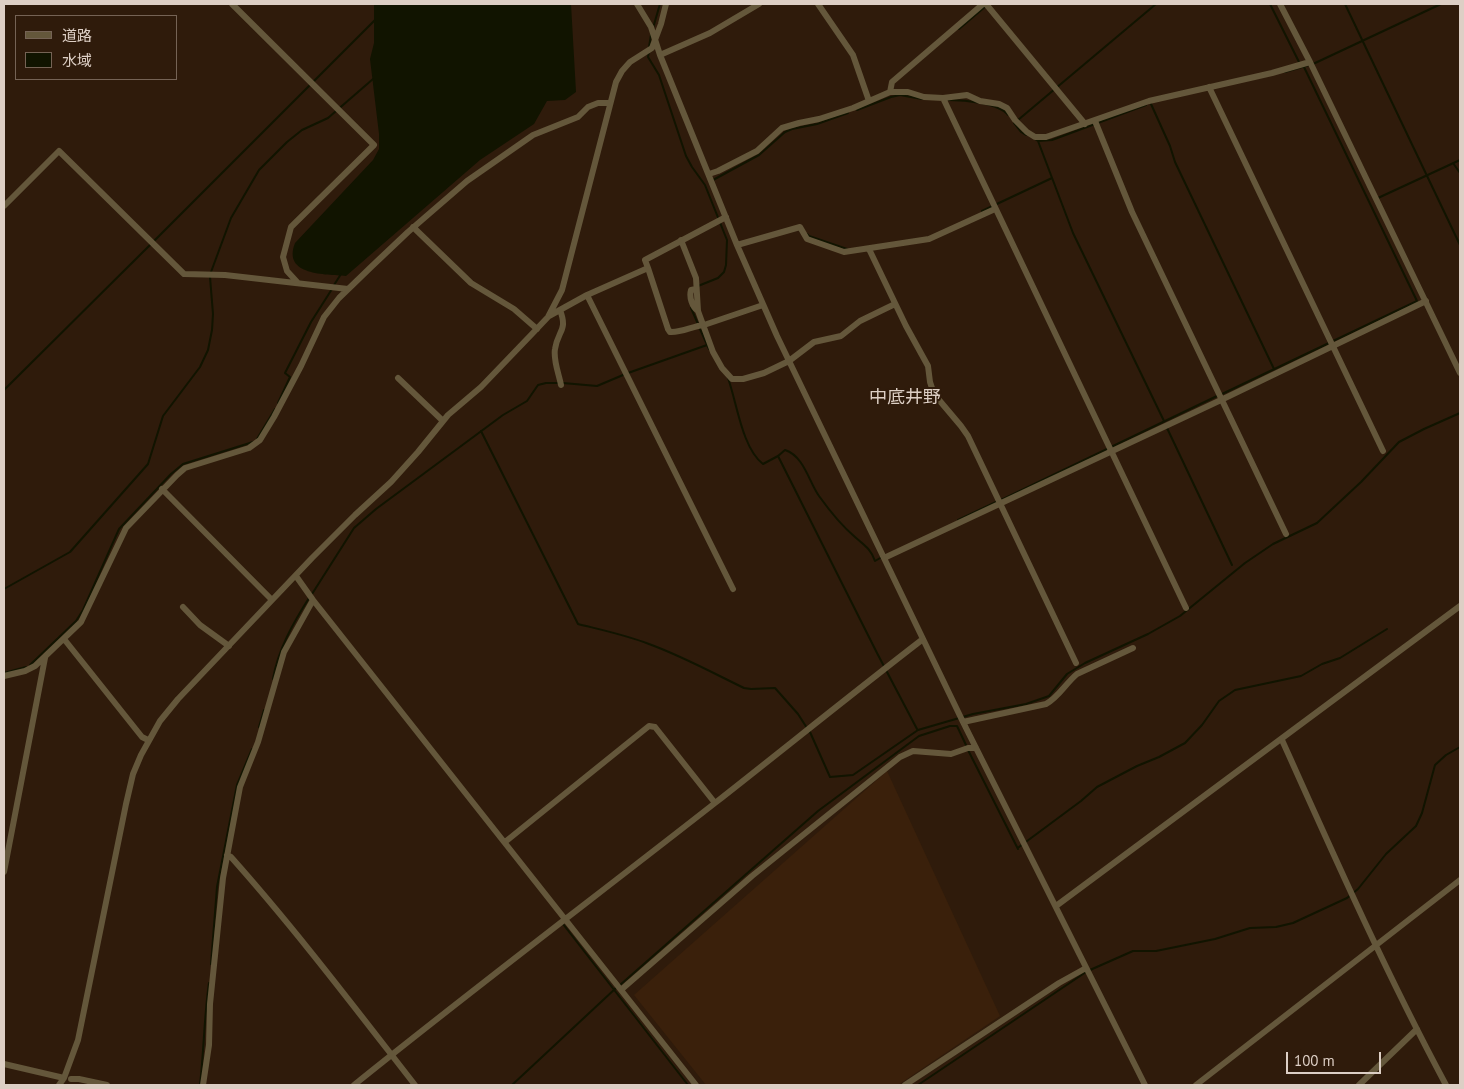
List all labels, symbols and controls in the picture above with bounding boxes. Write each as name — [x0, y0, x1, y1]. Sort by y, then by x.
legend — [15, 15, 178, 80]
text: 道路 — [62, 26, 92, 45]
text: 水域 — [62, 51, 92, 70]
district label: 中底井野 — [869, 387, 941, 409]
scale bar — [1289, 1042, 1384, 1074]
text: 100 m — [1294, 1051, 1335, 1070]

